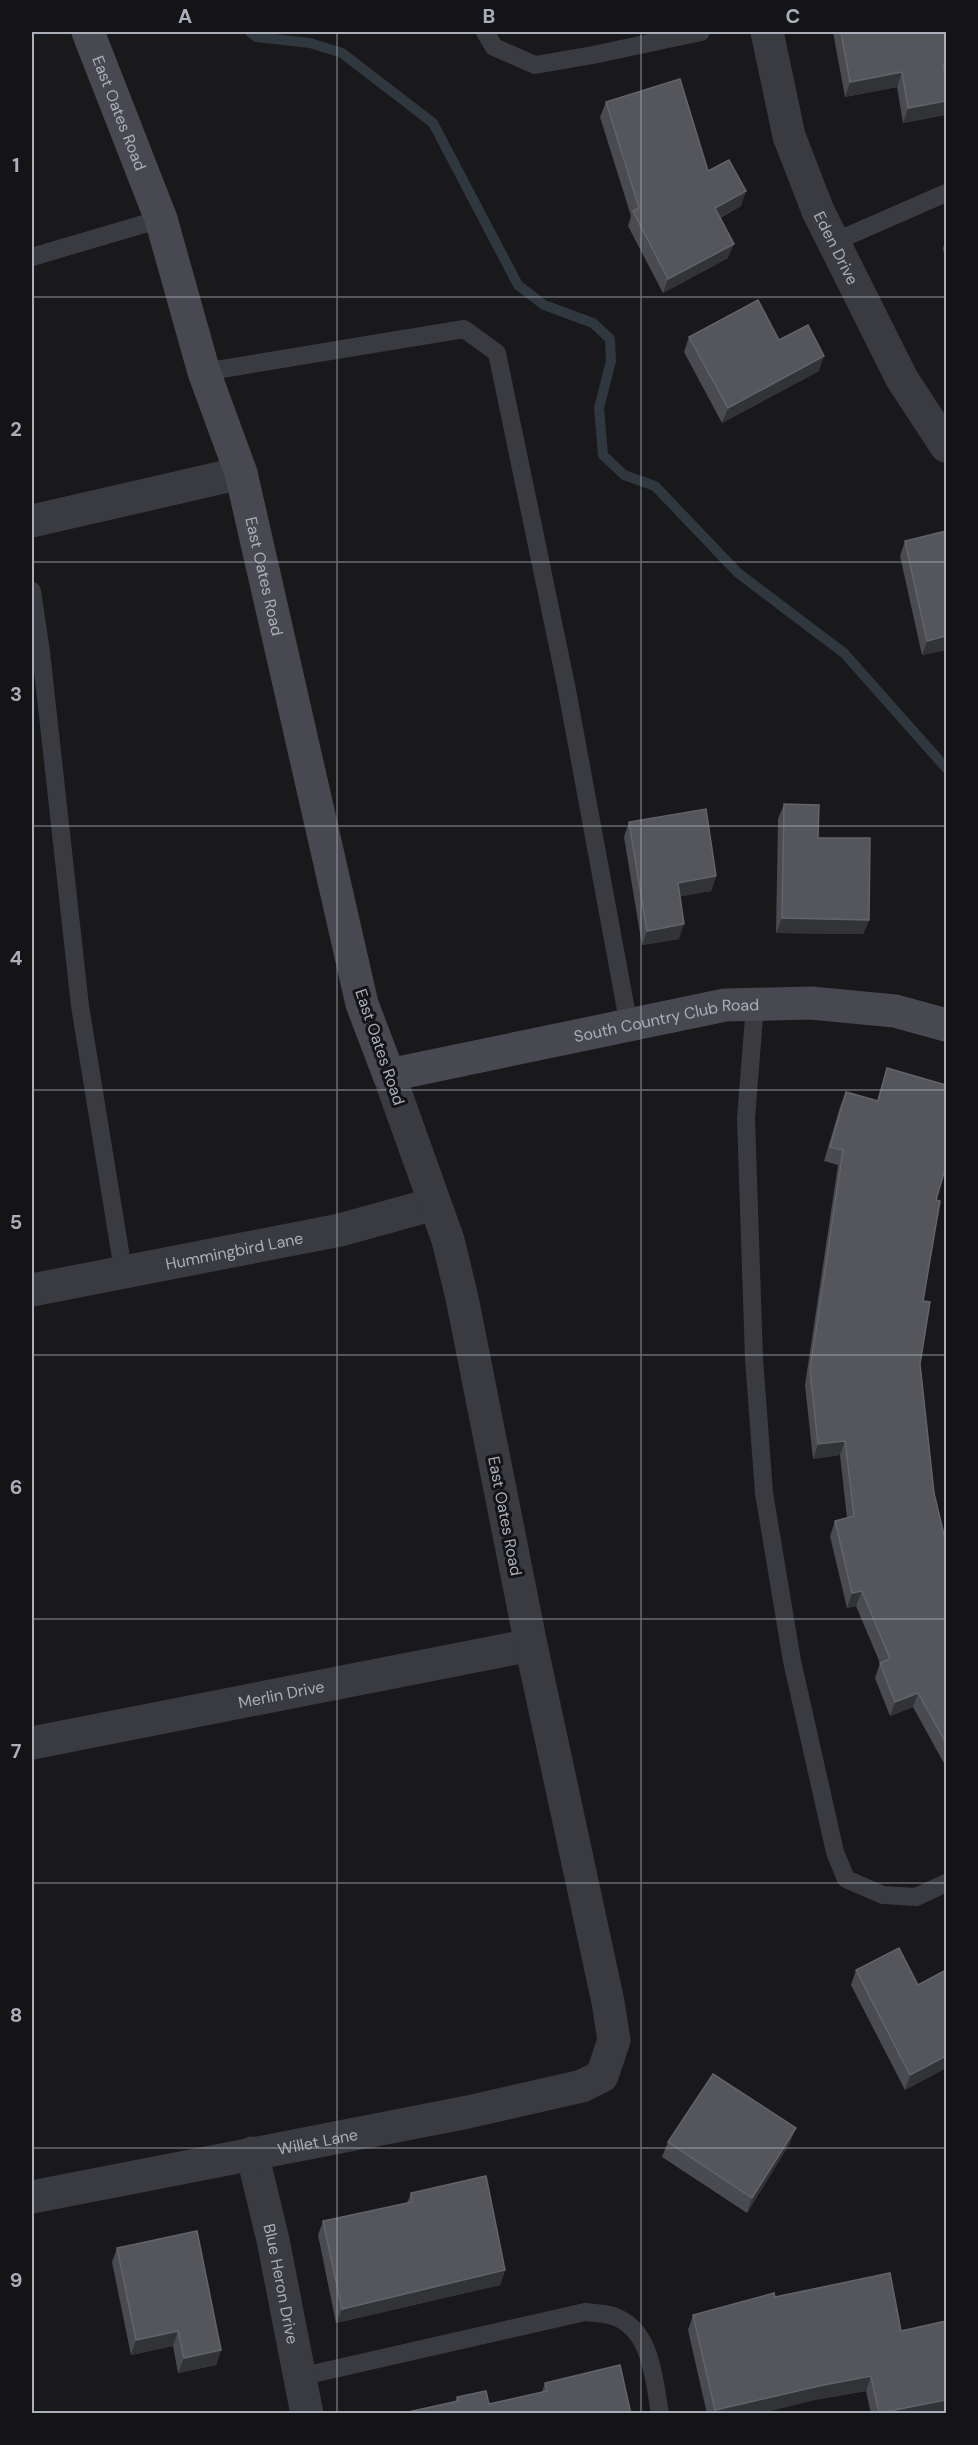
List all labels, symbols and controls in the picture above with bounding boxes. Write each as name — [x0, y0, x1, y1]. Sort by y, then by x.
text: A — [178, 3, 192, 29]
text: B — [483, 3, 495, 29]
text: C — [786, 3, 800, 29]
street label: East Oates Road — [88, 53, 152, 174]
text: 1 — [12, 152, 20, 178]
street label: Eden Drive — [809, 208, 864, 288]
text: 2 — [10, 416, 22, 442]
street label: East Oates Road — [241, 514, 288, 638]
text: 3 — [10, 681, 22, 707]
text: 4 — [10, 945, 23, 971]
street label: East Oates Road — [350, 986, 410, 1108]
street label: South Country Club Road — [572, 994, 759, 1047]
text: 5 — [10, 1209, 22, 1235]
street label: Hummingbird Lane — [164, 1227, 305, 1274]
street label: East Oates Road — [483, 1454, 527, 1578]
text: 6 — [10, 1474, 22, 1500]
street label: Merlin Drive — [236, 1675, 326, 1713]
text: 7 — [11, 1738, 22, 1764]
text: 8 — [10, 2002, 22, 2028]
street label: Willet Lane — [276, 2123, 360, 2159]
street label: Blue Heron Drive — [259, 2221, 304, 2346]
text: 9 — [10, 2267, 22, 2293]

